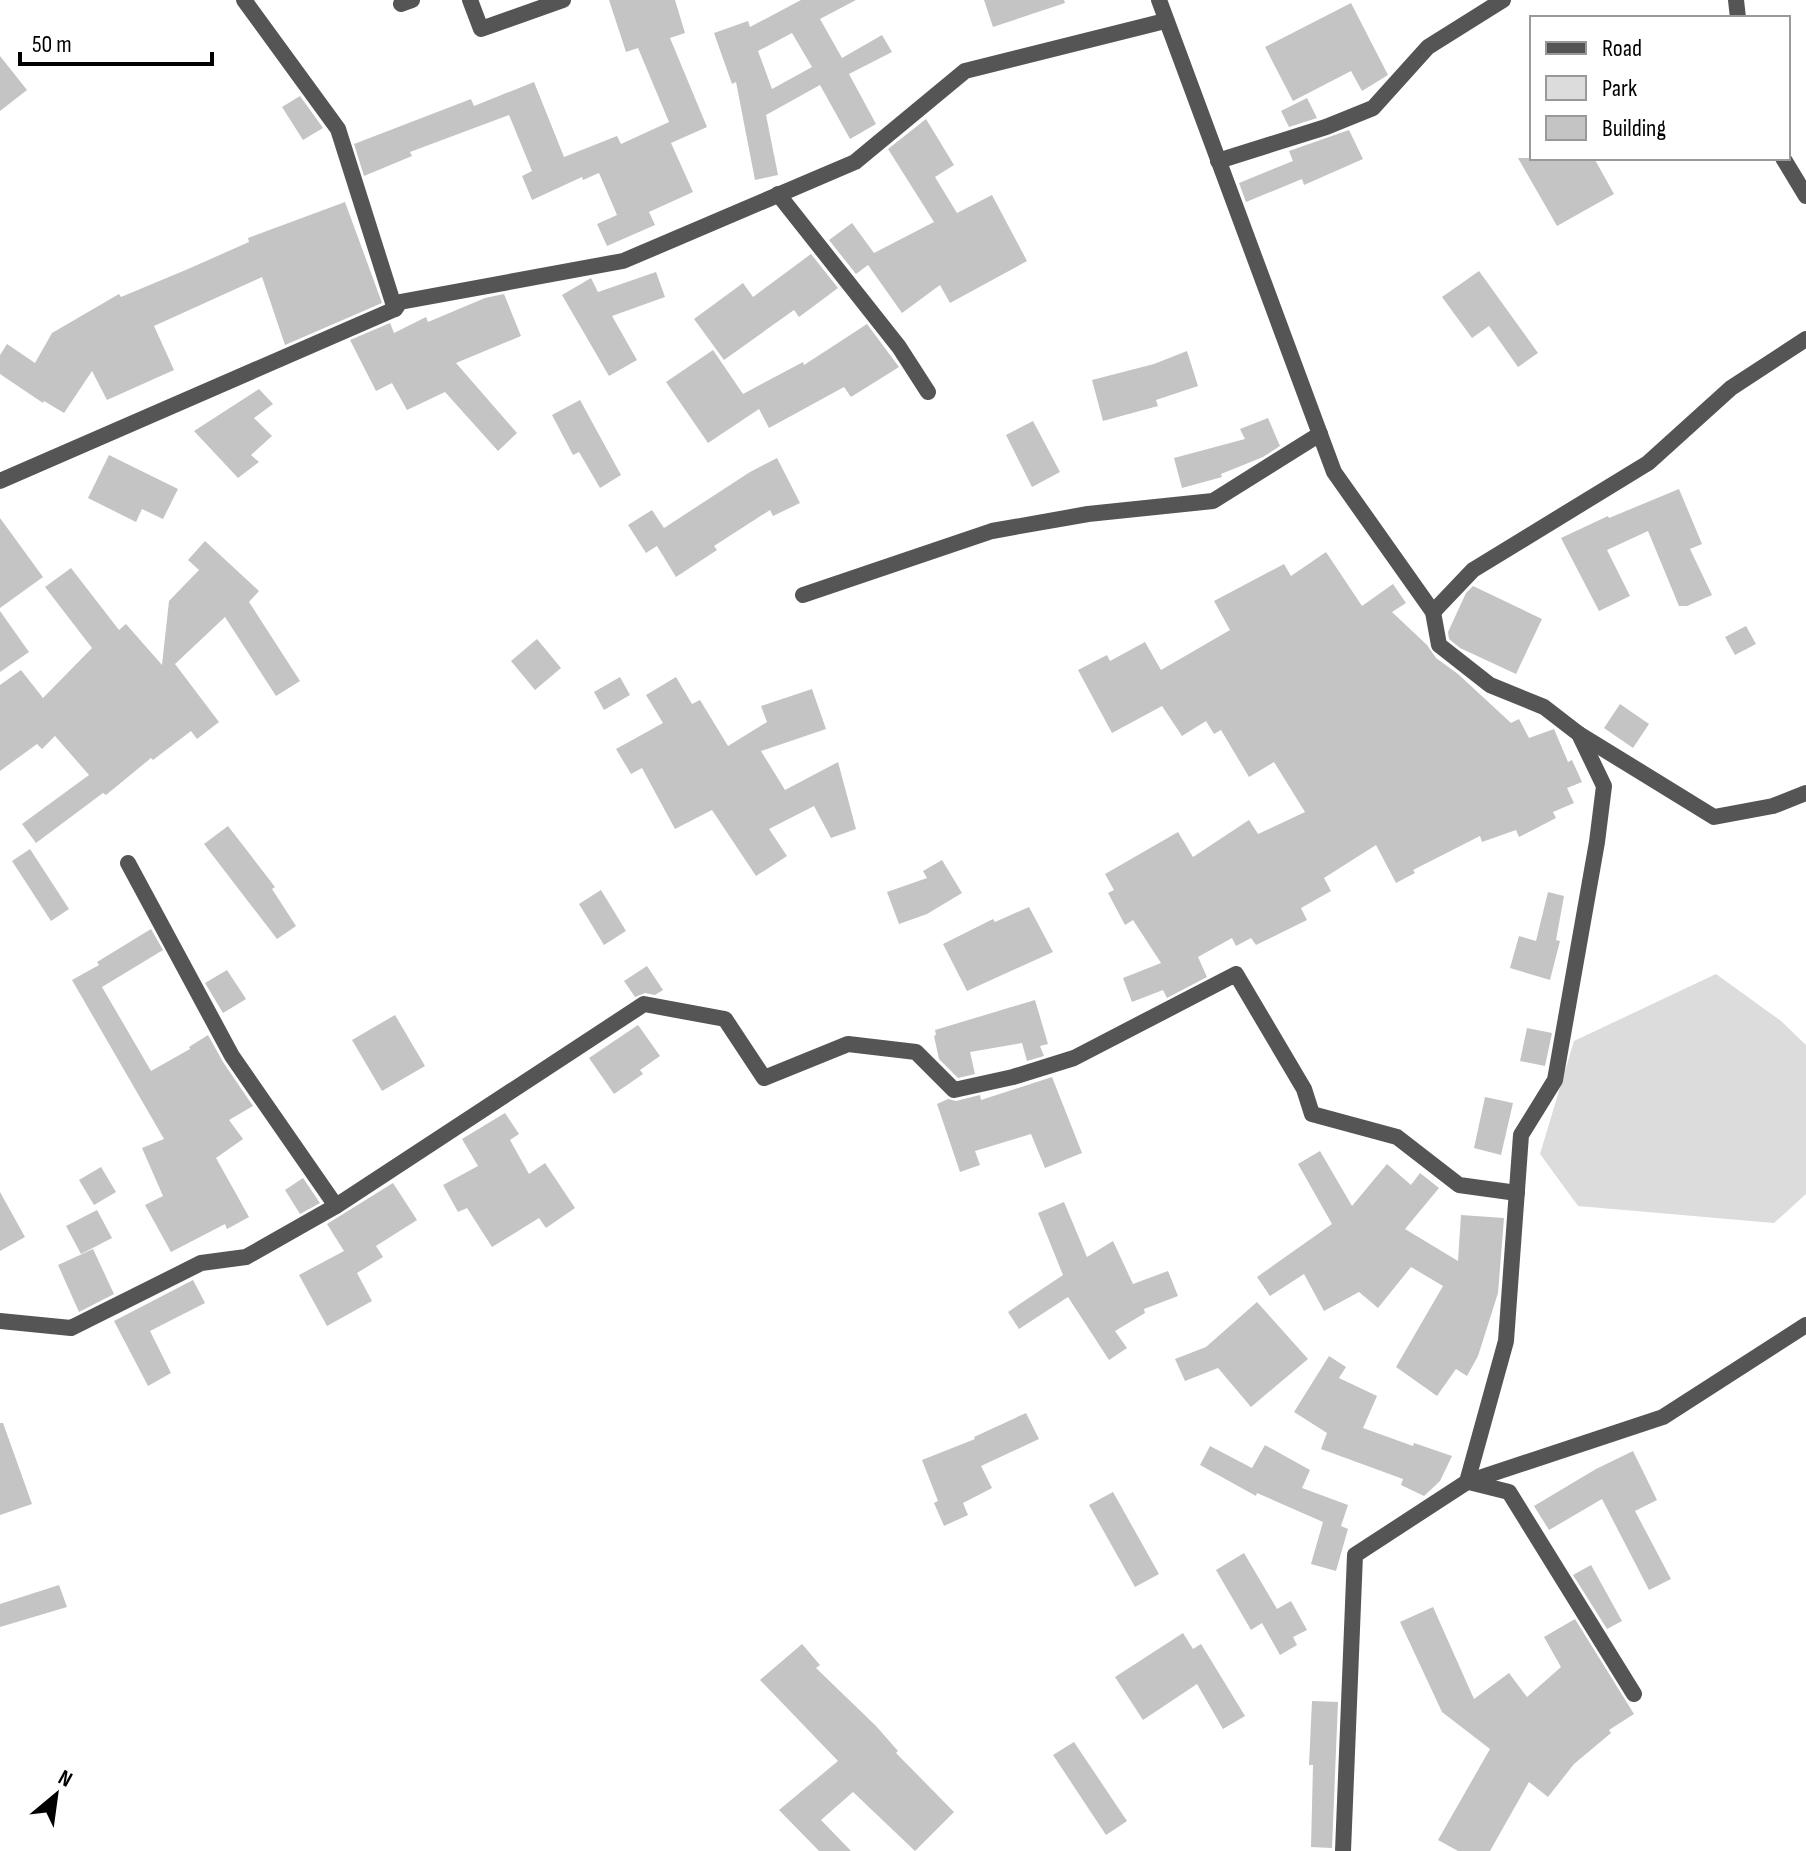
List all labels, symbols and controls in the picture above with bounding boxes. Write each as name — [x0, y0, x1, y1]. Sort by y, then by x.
scale bar — [20, 16, 212, 66]
legend — [1530, 16, 1790, 160]
text: 50 m — [32, 30, 72, 59]
text: Road — [1602, 34, 1642, 63]
text: Park — [1602, 74, 1637, 103]
text: Building — [1602, 114, 1666, 143]
north arrow — [16, 1755, 96, 1835]
text: N — [53, 1764, 77, 1793]

